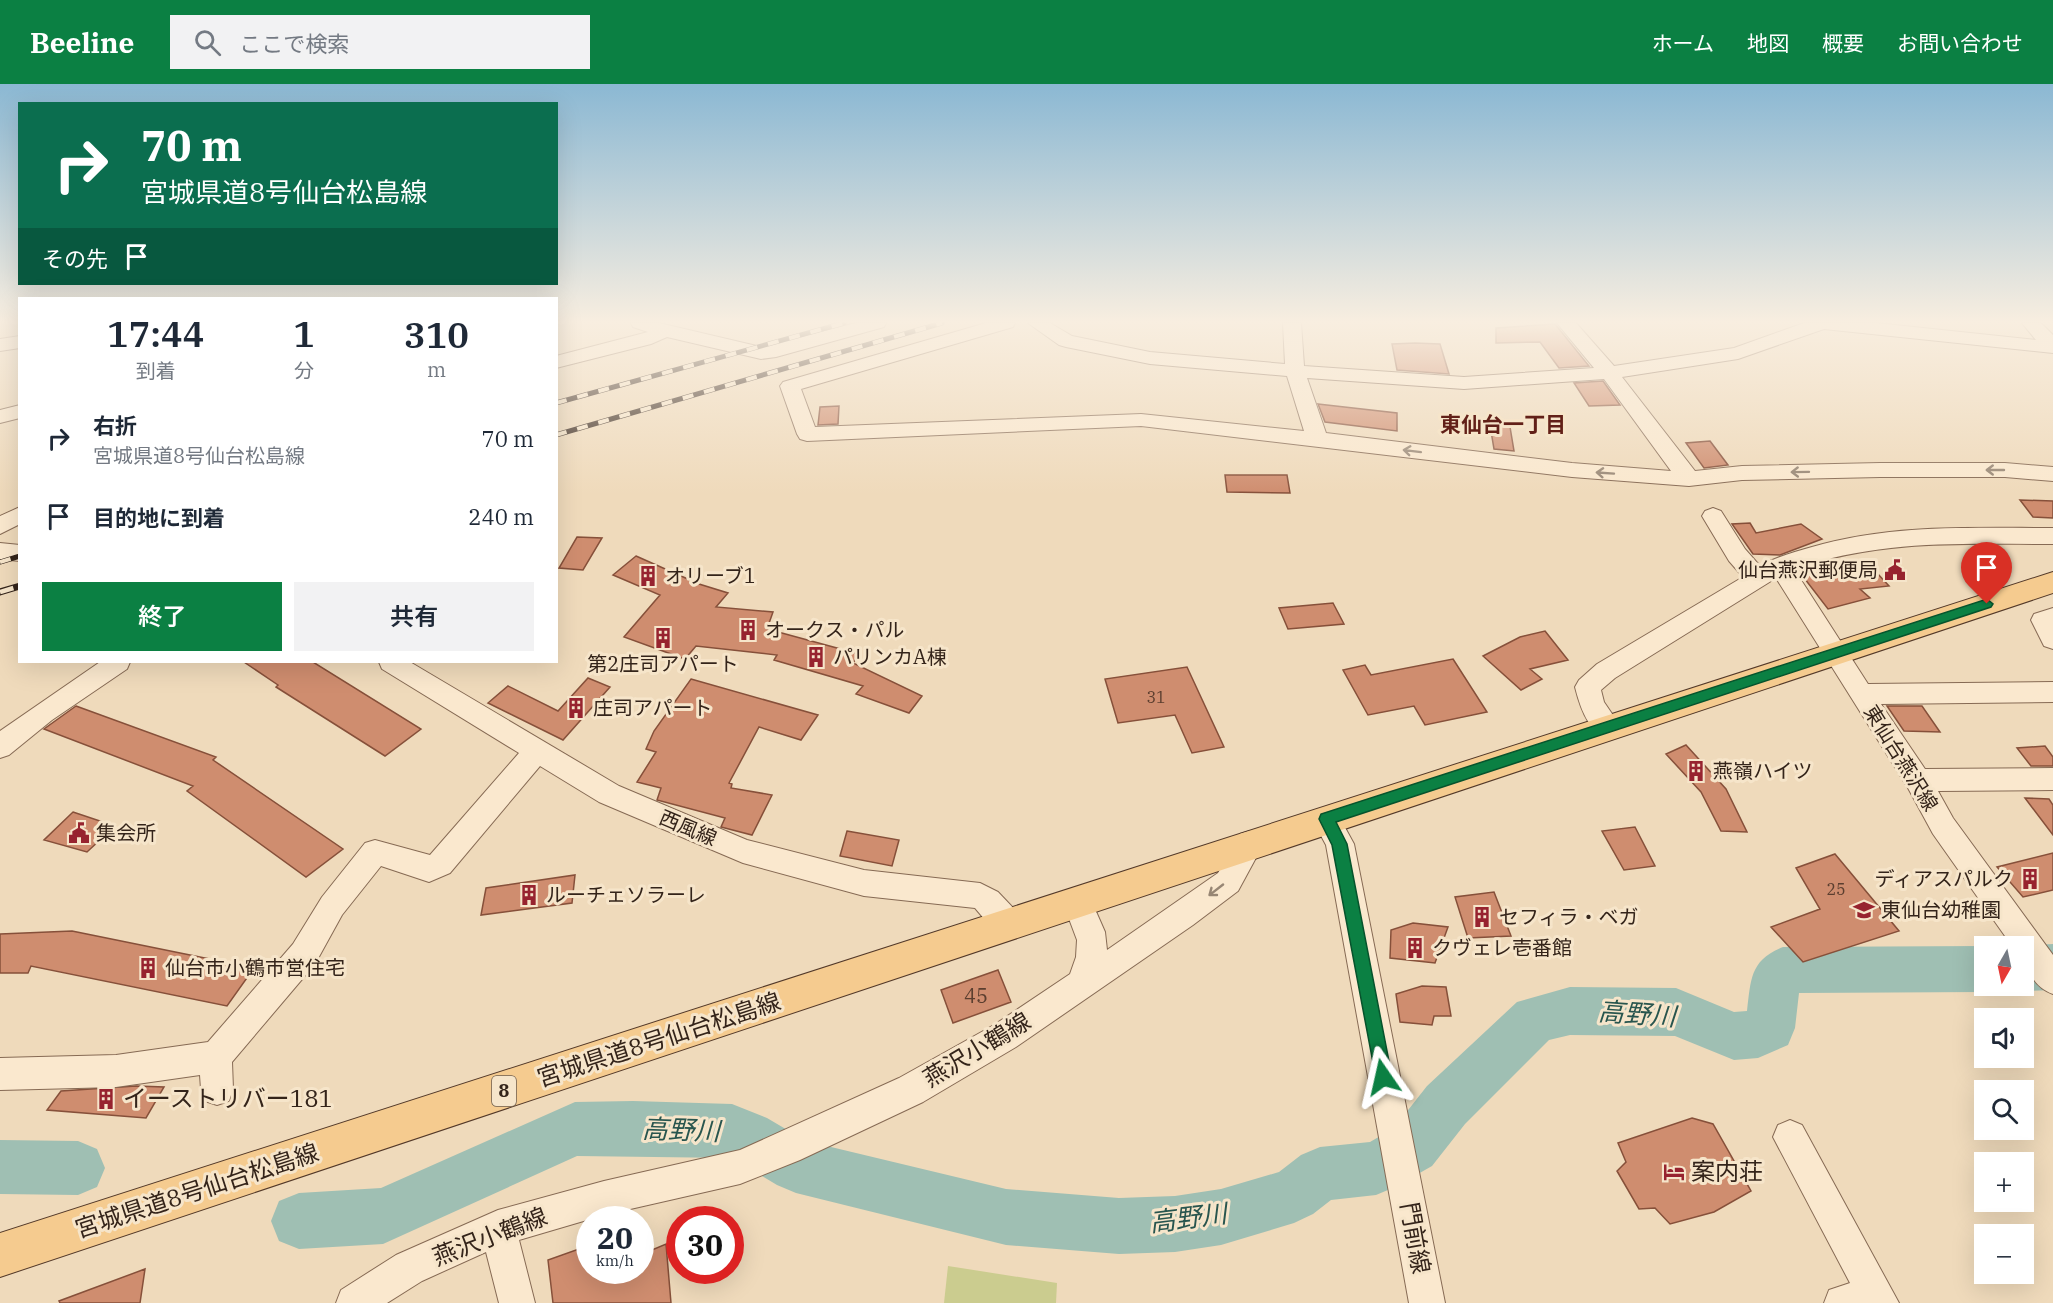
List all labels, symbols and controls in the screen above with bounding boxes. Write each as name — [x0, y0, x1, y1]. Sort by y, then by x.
search box — [170, 15, 590, 69]
text: Beeline — [30, 24, 134, 61]
icon: search — [191, 26, 224, 59]
text: ここで検索 — [239, 29, 349, 58]
text: ホーム — [1652, 29, 1714, 57]
text: 地図 — [1747, 29, 1789, 57]
text: 概要 — [1822, 29, 1864, 57]
text: お問い合わせ — [1897, 29, 2023, 57]
text: 70 m — [141, 118, 242, 173]
icon: right — [42, 126, 120, 204]
text: 宮城県道8号仙台松島線 — [141, 174, 427, 209]
icon: arrive — [120, 240, 153, 273]
text: その先 — [42, 244, 108, 273]
text: 17:44 — [107, 310, 204, 357]
text: 1 — [293, 310, 315, 357]
text: 310 — [404, 311, 469, 358]
text: m — [427, 356, 446, 383]
text: 到着 — [136, 357, 176, 384]
text: 分 — [294, 357, 314, 384]
district label: 東仙台一丁目 — [1440, 410, 1566, 438]
text: 右折 — [93, 411, 137, 440]
icon: right — [42, 422, 75, 455]
text: 70 m — [482, 424, 534, 453]
text: 宮城県道8号仙台松島線 — [93, 442, 305, 469]
one-way arrow — [1402, 446, 1422, 457]
one-way arrow — [1985, 464, 2005, 476]
one-way arrow — [1790, 466, 1810, 478]
one-way arrow — [1596, 467, 1616, 478]
icon: arrive — [42, 500, 75, 533]
text: 240 m — [468, 502, 534, 531]
text: 目的地に到着 — [93, 503, 225, 532]
pin — [1961, 542, 2012, 604]
icon: arrive — [1970, 551, 2003, 584]
place label: 仙台燕沢郵便局 — [1738, 556, 1878, 583]
public building icon: 仙台燕沢郵便局 — [1883, 558, 1907, 582]
place label: オリーブ1 — [665, 562, 756, 589]
building icon: オリーブ1 — [636, 564, 660, 588]
button: 終了 — [42, 582, 282, 651]
button: 共有 — [294, 582, 534, 651]
place label: オークス・パル — [765, 616, 904, 643]
building icon: オークス・パル — [736, 618, 760, 642]
building icon: 第2庄司アパート — [651, 626, 675, 650]
place label: パリンカA棟 — [833, 643, 947, 670]
building icon: パリンカA棟 — [804, 645, 828, 669]
place label: 第2庄司アパート — [587, 650, 739, 677]
house number: 31 — [1146, 687, 1166, 707]
place label: 庄司アパート — [593, 694, 713, 721]
building icon: 庄司アパート — [564, 696, 588, 720]
street label: 東仙台燕沢線 — [1858, 700, 1945, 816]
place label: 燕嶺ハイツ — [1713, 757, 1813, 784]
building icon: 燕嶺ハイツ — [1684, 759, 1708, 783]
street label: 西風線 — [655, 803, 721, 852]
place label: 集会所 — [96, 819, 156, 846]
public building icon: 集会所 — [67, 821, 91, 845]
place label: ディアスパルク — [1874, 865, 2013, 892]
building icon: ディアスパルク — [2018, 867, 2042, 891]
house number: 25 — [1826, 879, 1846, 899]
place label: ルーチェソラーレ — [546, 881, 706, 908]
building icon: ルーチェソラーレ — [517, 883, 541, 907]
one-way arrow — [1209, 884, 1225, 897]
place label: 東仙台幼稚園 — [1881, 896, 2001, 923]
school or university icon: 東仙台幼稚園 — [1852, 898, 1876, 922]
place label: セフィラ・ベガ — [1499, 903, 1639, 930]
building icon: セフィラ・ベガ — [1470, 905, 1494, 929]
place label: クヴェレ壱番館 — [1432, 934, 1572, 961]
building icon: クヴェレ壱番館 — [1403, 936, 1427, 960]
north arrow — [1974, 936, 2034, 996]
map controls — [1974, 936, 2034, 1284]
place label: 仙台市小鶴市営住宅 — [165, 954, 345, 981]
building icon: 仙台市小鶴市営住宅 — [136, 956, 160, 980]
house number: 45 — [964, 982, 988, 1009]
street label: 宮城県道8号仙台松島線 — [533, 985, 785, 1094]
water label: 高野川 — [1597, 993, 1680, 1033]
street label: 燕沢小鶴線 — [917, 1005, 1036, 1094]
button: sound — [1974, 1008, 2034, 1068]
position arrow — [1351, 1045, 1415, 1109]
road number: 8 — [492, 1076, 516, 1106]
button: search — [1974, 1080, 2034, 1140]
place label: イーストリバー181 — [123, 1082, 333, 1114]
building icon: イーストリバー181 — [94, 1087, 118, 1111]
water label: 高野川 — [641, 1111, 724, 1147]
street label: 宮城県道8号仙台松島線 — [71, 1136, 323, 1245]
button: + — [1974, 1152, 2034, 1212]
place label: 案内荘 — [1691, 1155, 1763, 1187]
hotel icon: 案内荘 — [1662, 1160, 1686, 1184]
water label: 高野川 — [1147, 1195, 1232, 1239]
street label: 燕沢小鶴線 — [428, 1200, 551, 1273]
street label: 門前線 — [1394, 1200, 1438, 1276]
speed limit sign: 30 — [666, 1206, 744, 1284]
text: 20 — [597, 1218, 633, 1257]
button: − — [1974, 1224, 2034, 1284]
text: km/h — [596, 1251, 634, 1270]

